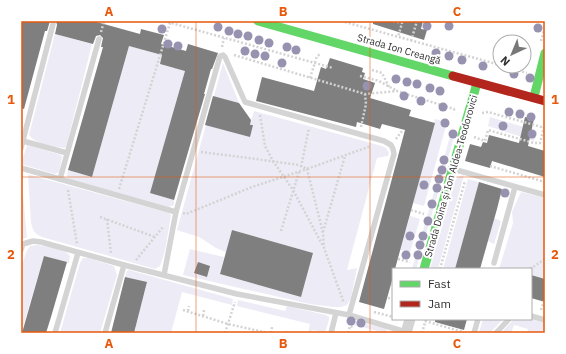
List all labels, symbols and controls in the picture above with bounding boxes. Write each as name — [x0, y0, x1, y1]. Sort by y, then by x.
text: A — [105, 3, 114, 20]
text: B — [279, 3, 288, 20]
text: C — [453, 3, 462, 20]
street label: Strada Ion Creangă — [356, 31, 443, 67]
north arrow — [492, 34, 532, 74]
text: N — [497, 53, 513, 69]
text: 1 — [7, 91, 15, 108]
text: 1 — [551, 91, 559, 108]
street label: Strada Doina și Ion Aldea-Teodorovici — [422, 93, 480, 259]
text: 2 — [7, 246, 15, 263]
text: 2 — [551, 246, 559, 263]
legend — [392, 268, 532, 320]
text: Fast — [428, 276, 451, 291]
text: Jam — [428, 296, 451, 311]
text: A — [105, 335, 114, 352]
text: B — [279, 335, 288, 352]
text: C — [453, 335, 462, 352]

